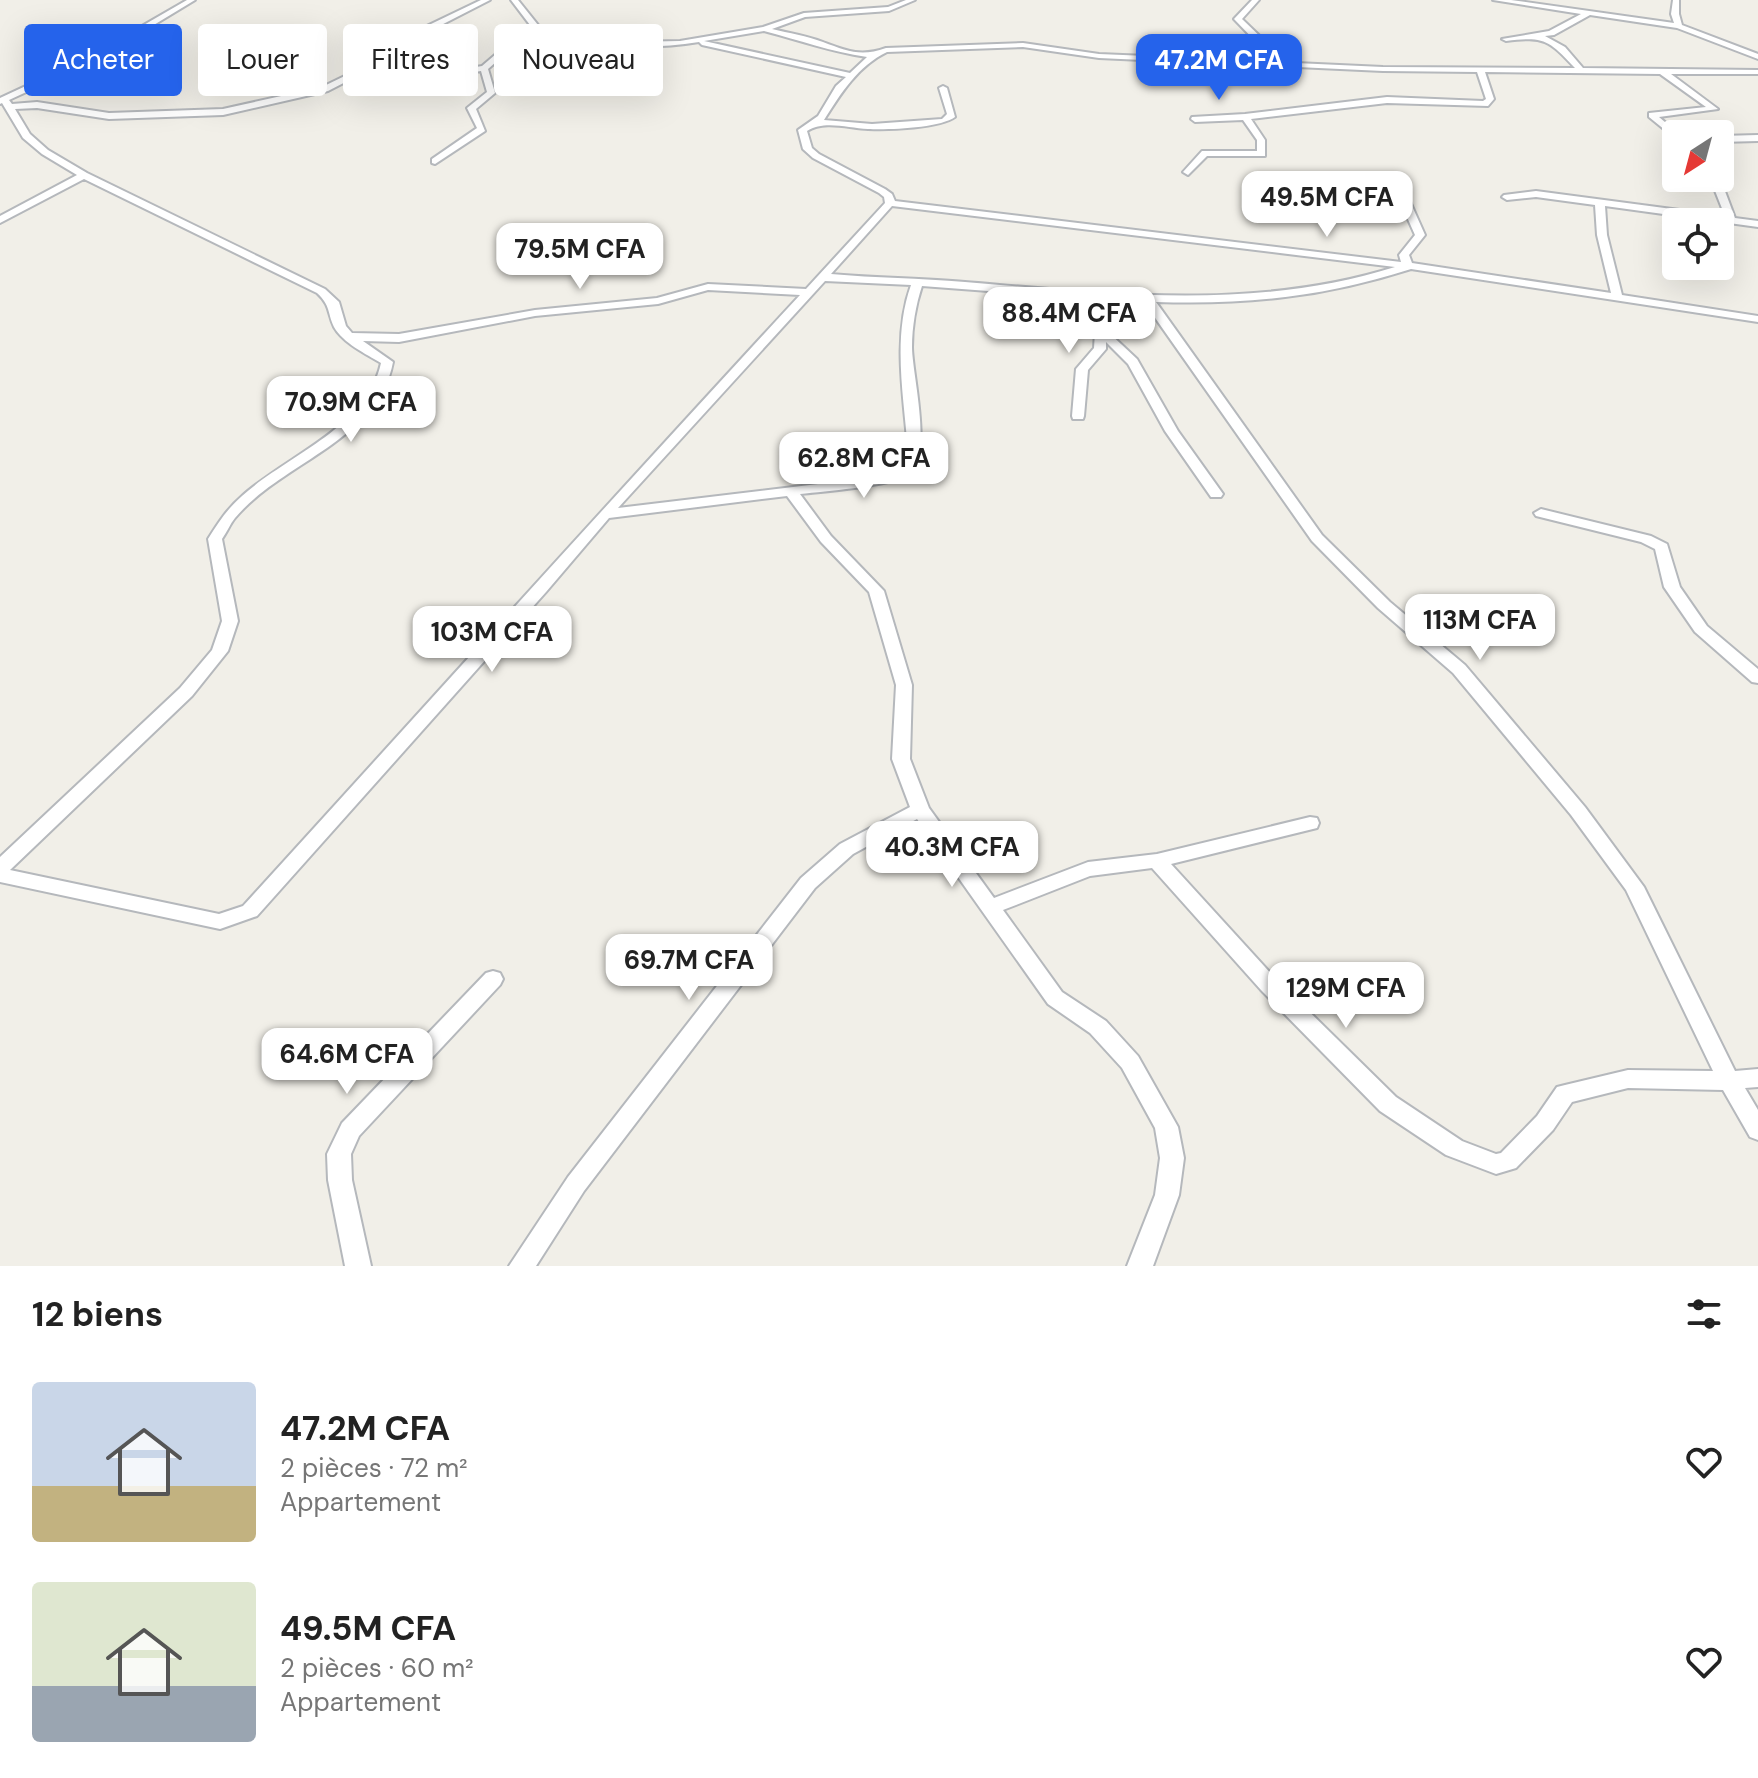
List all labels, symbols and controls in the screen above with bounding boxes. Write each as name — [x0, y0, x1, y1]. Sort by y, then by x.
chip: Acheter — [24, 24, 182, 96]
chip: Louer — [198, 24, 327, 96]
chip: Filtres — [343, 24, 478, 96]
chip: Nouveau — [494, 24, 663, 96]
pin: 47.2M CFA — [1127, 34, 1311, 102]
text: 47.2M CFA — [1154, 43, 1284, 77]
north arrow — [1662, 120, 1734, 192]
map controls — [1662, 120, 1734, 280]
pin: 49.5M CFA — [1235, 171, 1419, 239]
text: 49.5M CFA — [1260, 180, 1394, 214]
button: locate — [1662, 208, 1734, 280]
pin: 79.5M CFA — [488, 223, 672, 291]
text: 79.5M CFA — [514, 232, 646, 266]
pin: 88.4M CFA — [977, 287, 1161, 355]
text: 88.4M CFA — [1001, 296, 1137, 330]
pin: 70.9M CFA — [259, 376, 443, 444]
text: 70.9M CFA — [285, 385, 417, 419]
pin: 62.8M CFA — [772, 432, 956, 500]
text: 62.8M CFA — [797, 441, 931, 475]
pin: 113M CFA — [1397, 594, 1563, 662]
text: 113M CFA — [1423, 603, 1537, 637]
pin: 103M CFA — [409, 606, 575, 674]
text: 103M CFA — [431, 615, 553, 649]
pin: 40.3M CFA — [860, 821, 1044, 889]
text: 40.3M CFA — [884, 830, 1020, 864]
pin: 69.7M CFA — [597, 934, 781, 1002]
text: 69.7M CFA — [624, 943, 754, 977]
pin: 129M CFA — [1263, 962, 1429, 1030]
text: 129M CFA — [1286, 971, 1406, 1005]
pin: 64.6M CFA — [255, 1028, 439, 1096]
text: 64.6M CFA — [280, 1037, 414, 1071]
text: 12 biens — [32, 1292, 163, 1337]
icon: filters — [1682, 1292, 1726, 1336]
text: 47.2M CFA — [280, 1406, 450, 1451]
icon: home — [96, 1414, 192, 1510]
icon: heart — [1682, 1440, 1726, 1484]
text: 2 pièces · 72 m² — [280, 1451, 468, 1485]
text: Appartement — [280, 1485, 441, 1519]
text: 49.5M CFA — [280, 1606, 456, 1651]
icon: home — [96, 1614, 192, 1710]
icon: heart — [1682, 1640, 1726, 1684]
text: 2 pièces · 60 m² — [280, 1651, 474, 1685]
text: Appartement — [280, 1685, 441, 1719]

